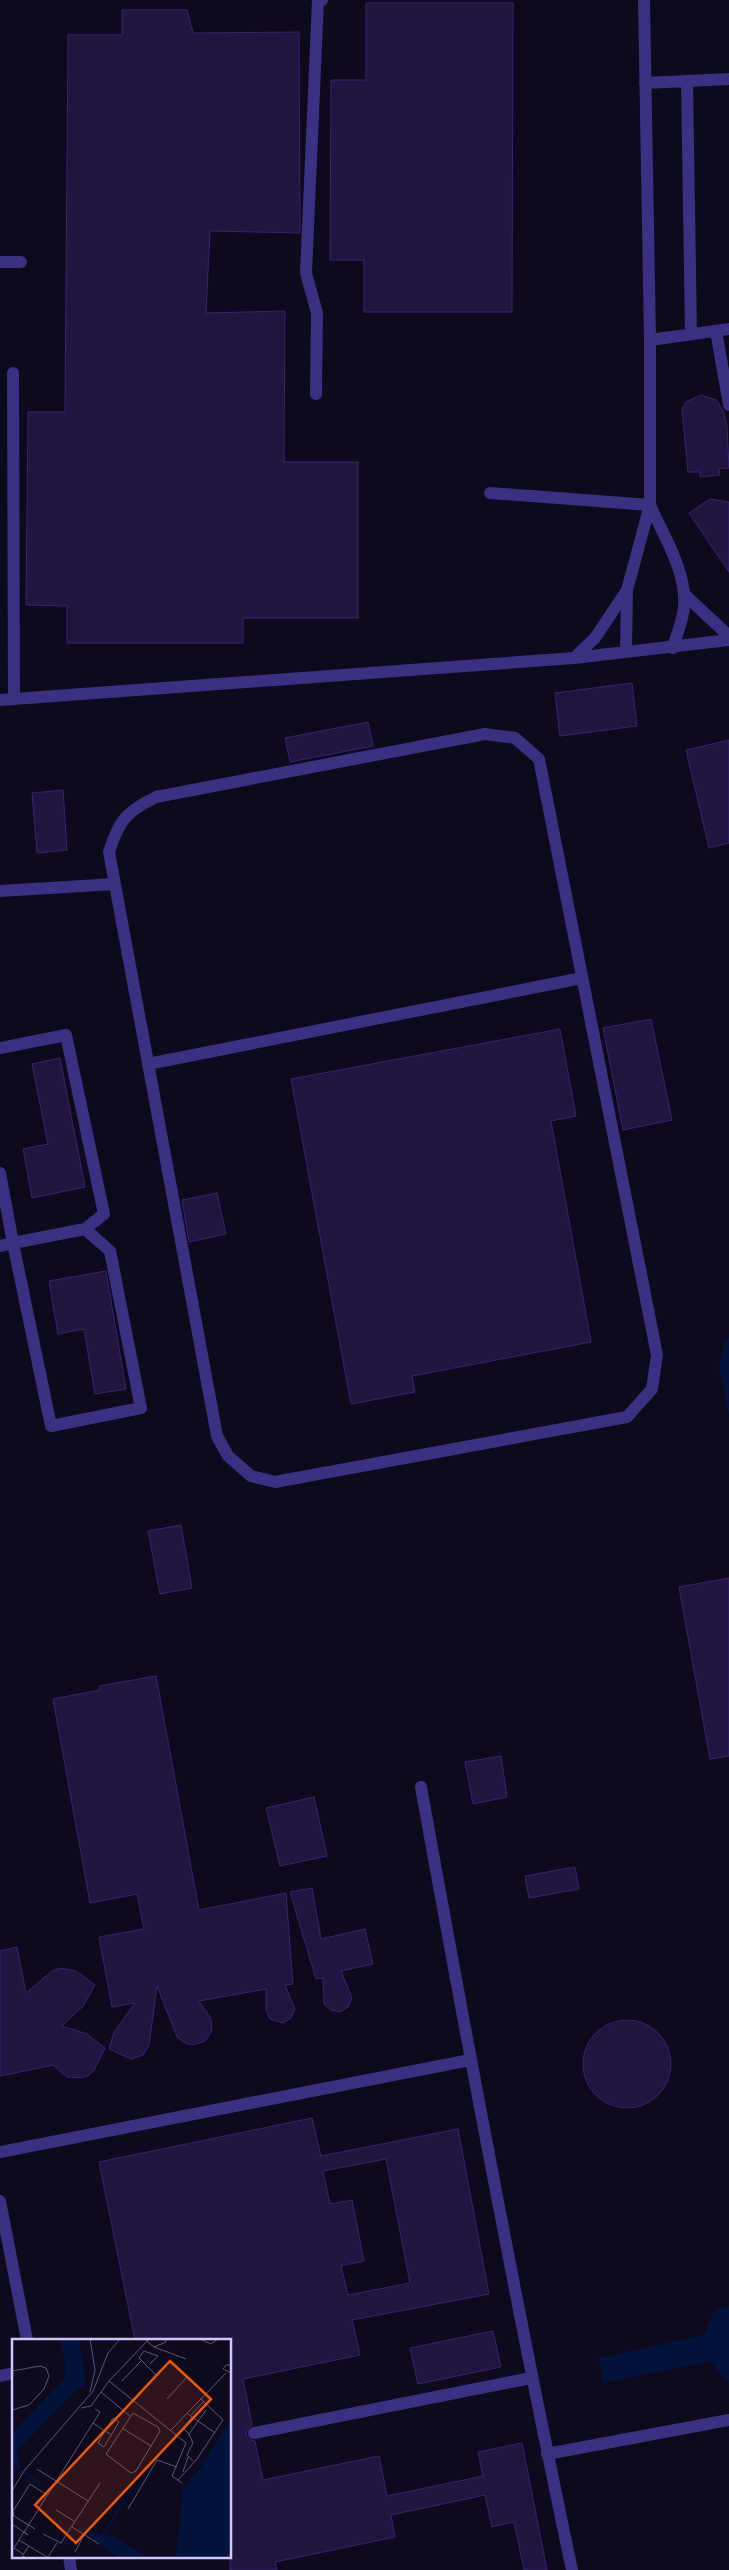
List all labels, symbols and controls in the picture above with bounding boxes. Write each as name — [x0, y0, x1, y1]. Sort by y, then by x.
inset map — [12, 2339, 231, 2558]

